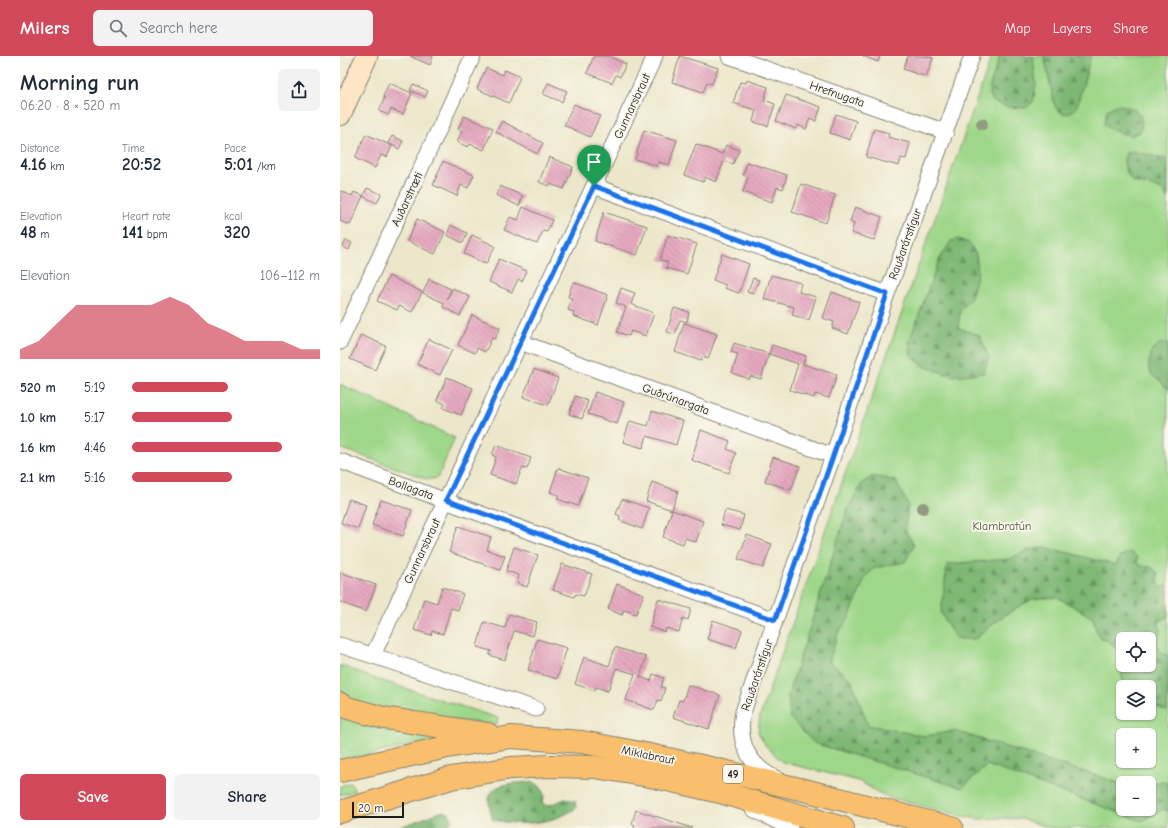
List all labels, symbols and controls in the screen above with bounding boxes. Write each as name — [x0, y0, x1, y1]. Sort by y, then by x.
search box — [93, 10, 373, 46]
text: Milers — [20, 17, 69, 39]
icon: search — [107, 17, 129, 39]
text: Search here — [139, 19, 218, 37]
text: Map — [1004, 20, 1031, 37]
text: Layers — [1053, 20, 1091, 37]
text: Share — [1113, 20, 1148, 37]
button: share — [278, 69, 320, 111]
text: Morning run — [20, 70, 139, 96]
street label: Gunnarsbraut — [611, 71, 654, 141]
street label: Hrefnugata — [808, 78, 866, 110]
text: 06:20 · 8 × 520 m — [20, 98, 120, 113]
text: Distance — [20, 142, 59, 155]
text: Time — [122, 142, 145, 155]
text: Pace — [224, 142, 246, 155]
pin — [577, 145, 611, 186]
icon: arrive — [583, 151, 605, 173]
text: 4.16 — [20, 155, 47, 174]
text: 20:52 — [122, 155, 161, 174]
text: 5:01 — [224, 155, 253, 174]
text: km — [47, 160, 65, 173]
text: /km — [253, 160, 276, 173]
street label: Auðarstræti — [388, 170, 426, 228]
street label: Rauðarárstígur — [886, 206, 924, 282]
text: Elevation — [20, 210, 62, 223]
text: Heart rate — [122, 210, 171, 223]
text: kcal — [224, 210, 242, 223]
text: 48 — [20, 223, 37, 242]
text: 141 — [122, 223, 143, 242]
text: 320 — [224, 223, 251, 242]
text: m — [37, 228, 49, 241]
text: bpm — [143, 228, 168, 241]
text: Elevation — [20, 268, 70, 283]
text: 106–112 m — [260, 268, 320, 283]
text: 520 m — [20, 380, 56, 395]
text: 5:19 — [84, 380, 105, 395]
street label: Guðrúnargata — [641, 380, 711, 418]
text: 1.0 km — [20, 410, 56, 425]
text: 5:17 — [84, 410, 105, 425]
text: 1.6 km — [20, 440, 56, 455]
text: 4:46 — [84, 440, 106, 455]
text: 2.1 km — [20, 470, 55, 485]
text: 5:16 — [84, 470, 106, 485]
street label: Bollagata — [386, 473, 436, 503]
street label: Gunnarsbraut — [401, 516, 444, 586]
park label: Klambratún — [973, 519, 1031, 533]
map controls — [1116, 632, 1156, 816]
button: locate — [1116, 632, 1156, 672]
street label: Rauðarárstígur — [738, 637, 776, 713]
button: layers — [1116, 680, 1156, 720]
button: + — [1116, 728, 1156, 768]
street label: Miklabraut — [620, 743, 676, 768]
road number: 49 — [723, 765, 743, 783]
button: Save — [20, 774, 166, 820]
button: Share — [174, 774, 320, 820]
button: − — [1116, 776, 1156, 816]
scale bar — [352, 800, 404, 819]
text: 20 m — [358, 802, 383, 815]

